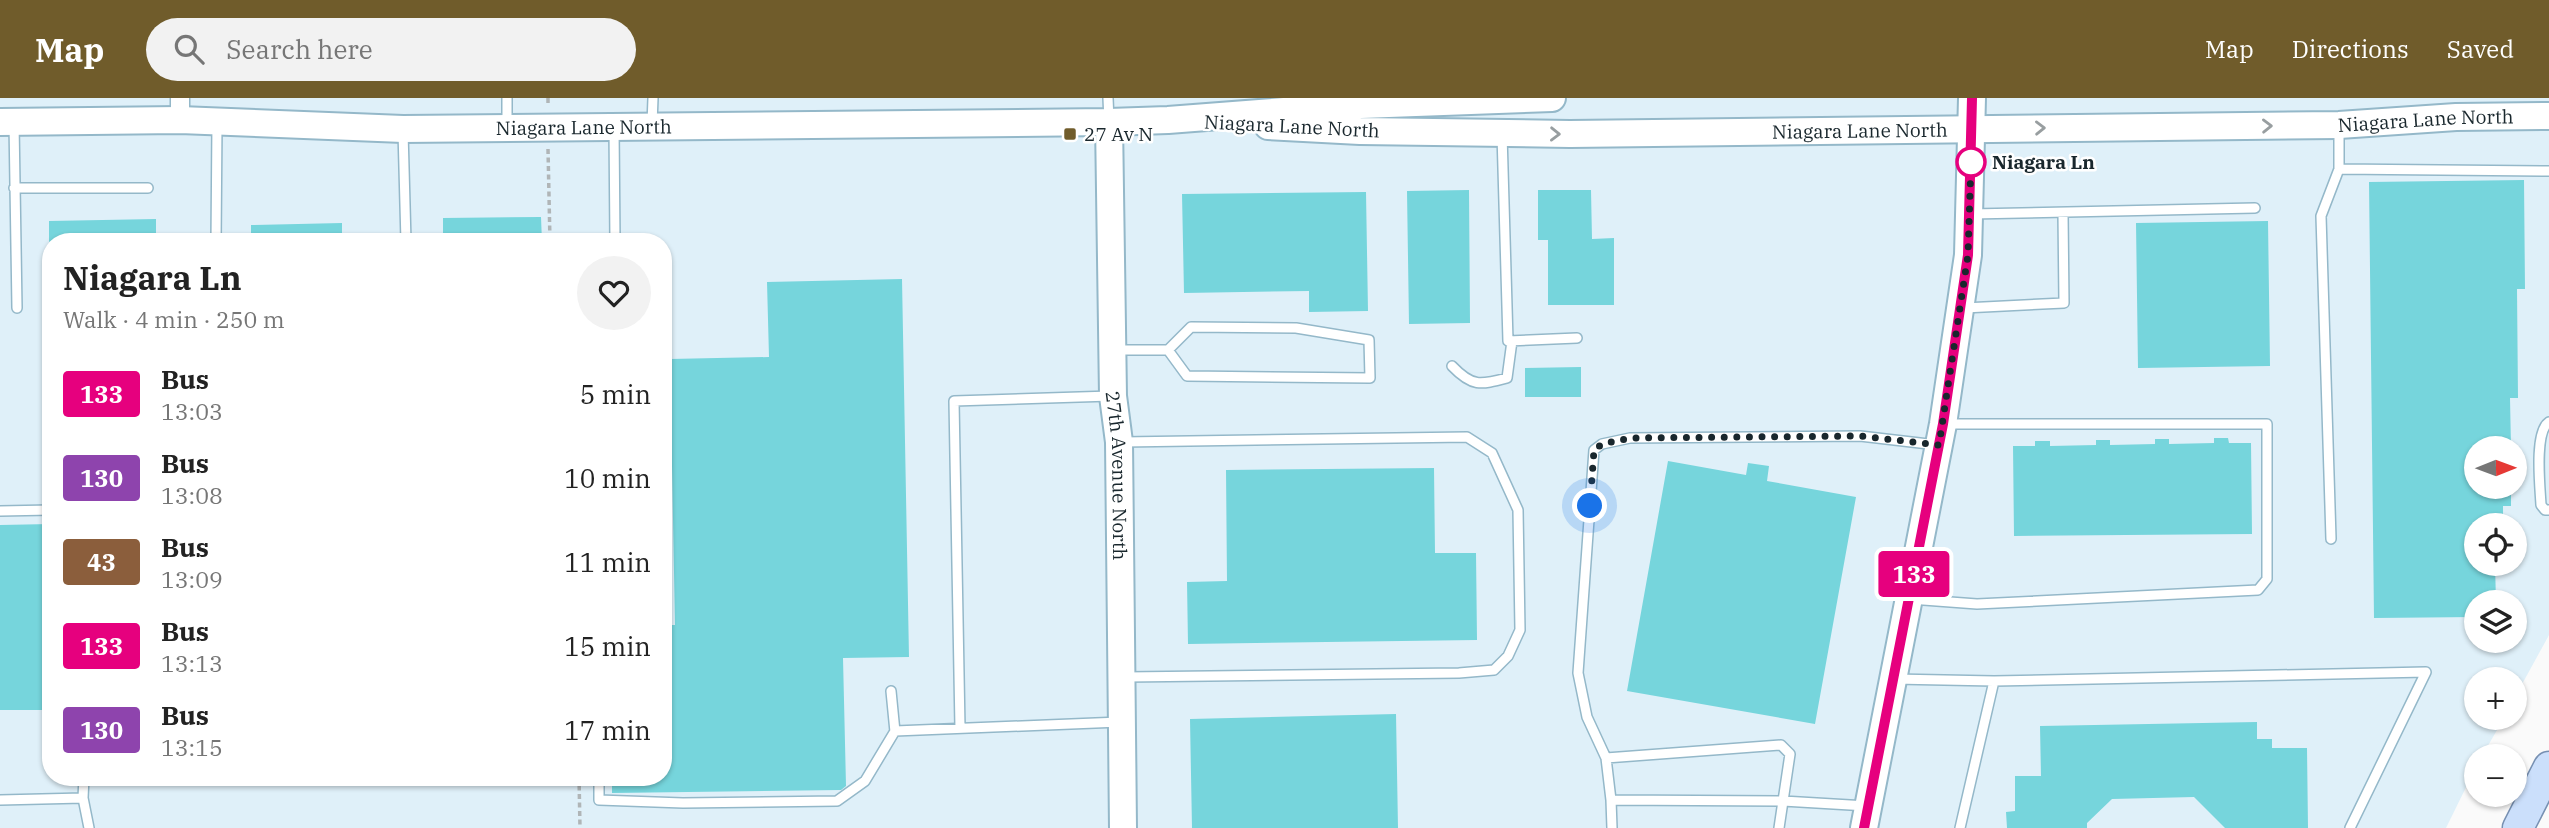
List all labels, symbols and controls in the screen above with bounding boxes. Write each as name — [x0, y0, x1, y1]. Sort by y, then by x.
search box — [146, 18, 636, 81]
text: Map — [35, 28, 104, 71]
icon: search — [170, 30, 208, 68]
text: Search here — [226, 32, 373, 66]
text: Map — [2205, 33, 2254, 65]
text: Directions — [2292, 33, 2409, 65]
text: Saved — [2447, 33, 2514, 65]
street label: Niagara Lane North — [2337, 104, 2514, 137]
street label: Niagara Lane North — [1204, 109, 1381, 143]
street label: Niagara Lane North — [496, 114, 672, 140]
street label: Niagara Lane North — [1772, 118, 1948, 144]
one-way arrow — [2262, 118, 2273, 133]
one-way arrow — [2034, 121, 2045, 136]
place label: 27 Av N — [1084, 122, 1153, 146]
marker: 27 Av N — [1062, 126, 1078, 142]
one-way arrow — [1550, 126, 1560, 142]
marker: Niagara Ln — [1956, 147, 1986, 177]
place label: Niagara Ln — [1992, 150, 2095, 174]
text: Niagara Ln — [63, 256, 242, 299]
button: heart — [577, 256, 651, 330]
text: Walk · 4 min · 250 m — [63, 304, 285, 334]
text: Bus — [161, 362, 209, 396]
text: 5 min — [580, 377, 651, 411]
text: 133 — [80, 378, 123, 410]
street label: 27th Avenue North — [1100, 390, 1132, 561]
text: 13:03 — [161, 396, 223, 426]
north arrow — [2464, 436, 2527, 499]
map controls — [2464, 436, 2527, 807]
text: Bus — [161, 446, 209, 480]
text: 10 min — [564, 461, 651, 495]
text: 130 — [80, 462, 123, 494]
text: 13:08 — [161, 480, 223, 510]
your location — [1572, 488, 1607, 523]
button: locate — [2464, 513, 2527, 576]
text: Bus — [161, 530, 209, 564]
text: 11 min — [564, 545, 651, 579]
text: 43 — [87, 546, 116, 578]
line badge: 133 — [1874, 551, 1954, 597]
text: 133 — [1892, 558, 1936, 590]
text: 13:09 — [161, 564, 223, 594]
button: layers — [2464, 590, 2527, 653]
text: Bus — [161, 614, 209, 648]
text: 15 min — [564, 629, 651, 663]
text: 133 — [80, 630, 123, 662]
text: 13:13 — [161, 648, 223, 678]
button: + — [2464, 667, 2527, 730]
text: Bus — [161, 698, 209, 732]
text: 17 min — [564, 713, 651, 747]
text: 130 — [80, 714, 123, 746]
text: 13:15 — [161, 732, 223, 762]
button: − — [2464, 744, 2527, 807]

